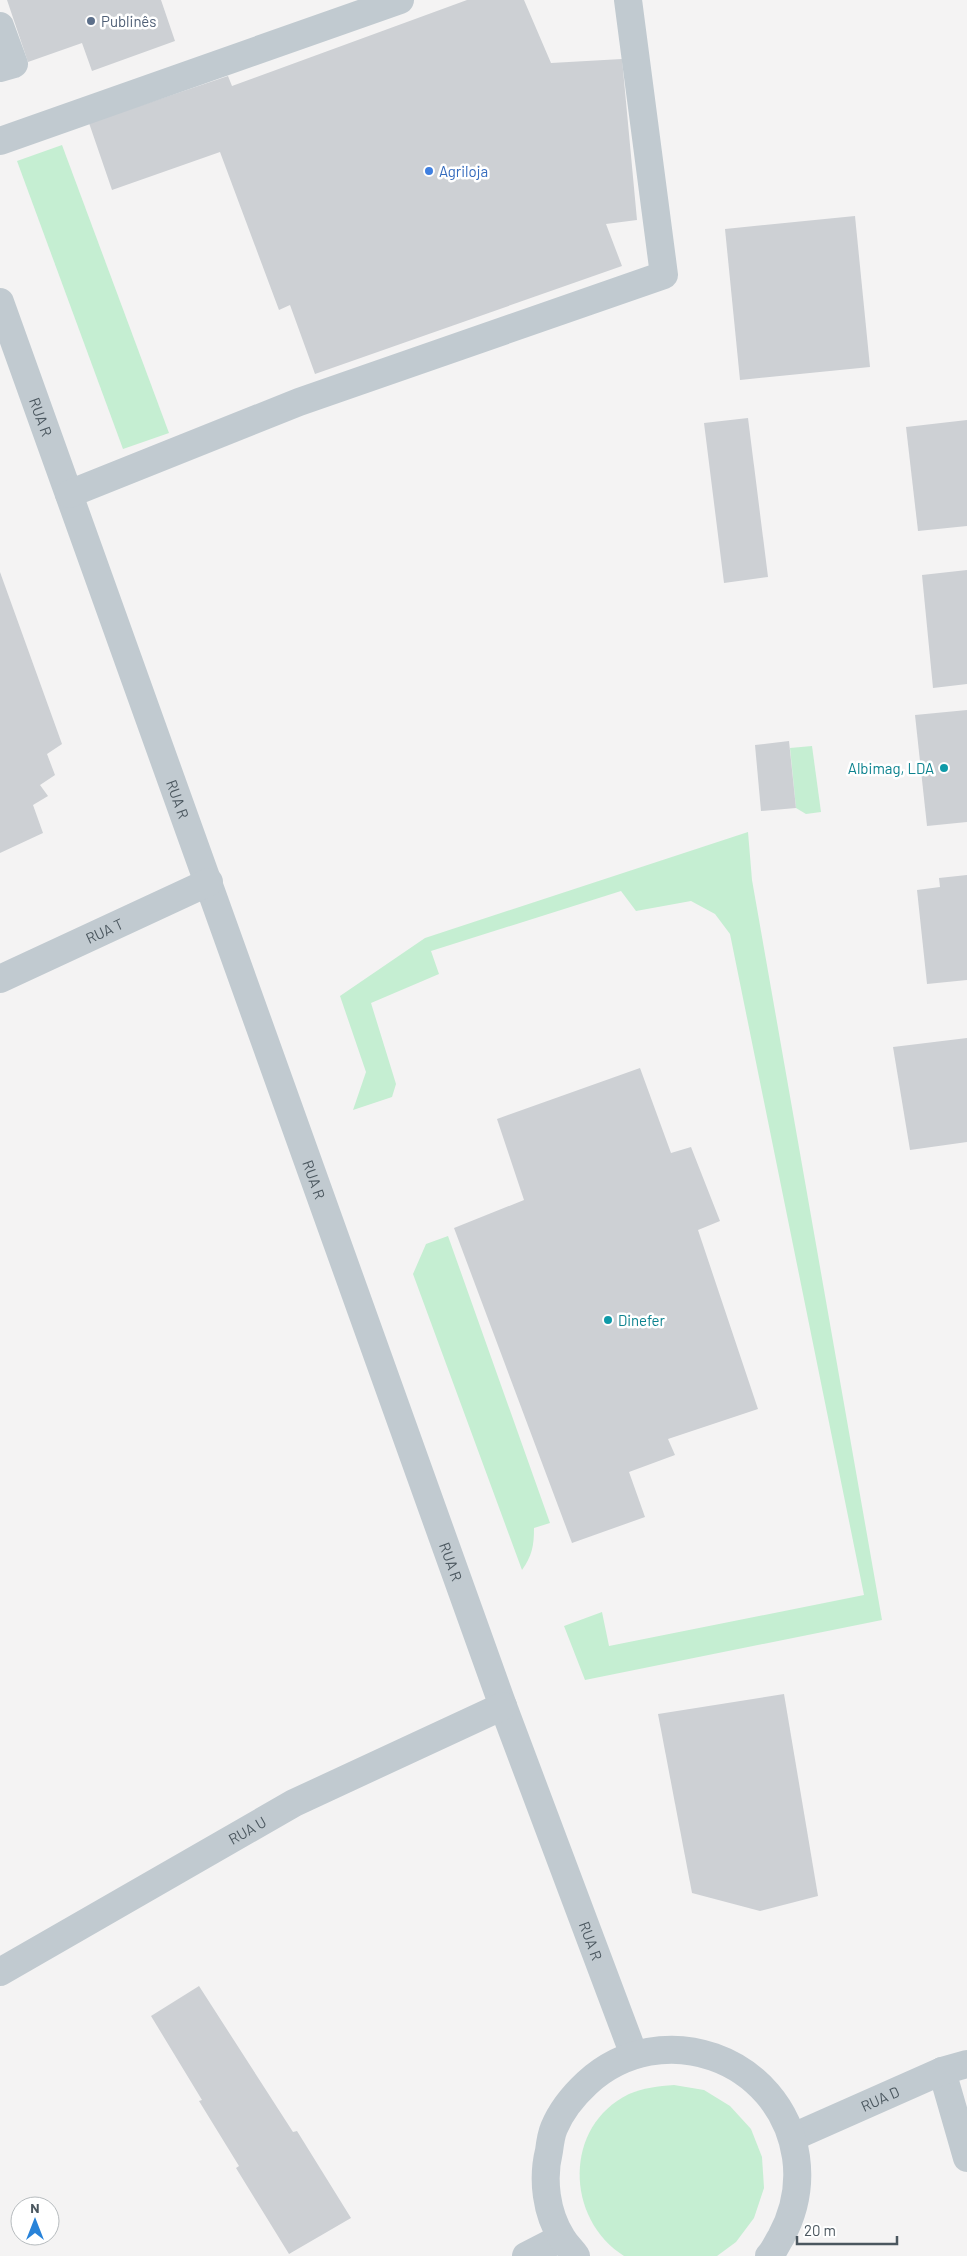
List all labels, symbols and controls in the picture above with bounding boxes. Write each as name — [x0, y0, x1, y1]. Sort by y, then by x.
place label: Publinês — [101, 12, 156, 30]
marker: Publinês — [85, 15, 97, 27]
place label: Agriloja — [439, 162, 488, 180]
marker: Agriloja — [423, 165, 435, 177]
street label: RUA R — [26, 395, 56, 439]
place label: Albimag, LDA — [848, 759, 934, 777]
marker: Albimag, LDA — [938, 762, 950, 774]
street label: RUA R — [163, 777, 193, 821]
street label: RUA T — [83, 914, 126, 947]
street label: RUA R — [299, 1157, 330, 1201]
place label: Dinefer — [618, 1311, 666, 1329]
marker: Dinefer — [602, 1314, 614, 1326]
street label: RUA R — [436, 1540, 467, 1584]
street label: RUA U — [225, 1812, 269, 1848]
street label: RUA R — [576, 1919, 607, 1963]
street label: RUA D — [858, 2082, 902, 2115]
north arrow — [10, 2196, 60, 2246]
text: N — [30, 2199, 40, 2216]
scale bar — [797, 2214, 897, 2246]
text: 20 m — [804, 2221, 836, 2239]

